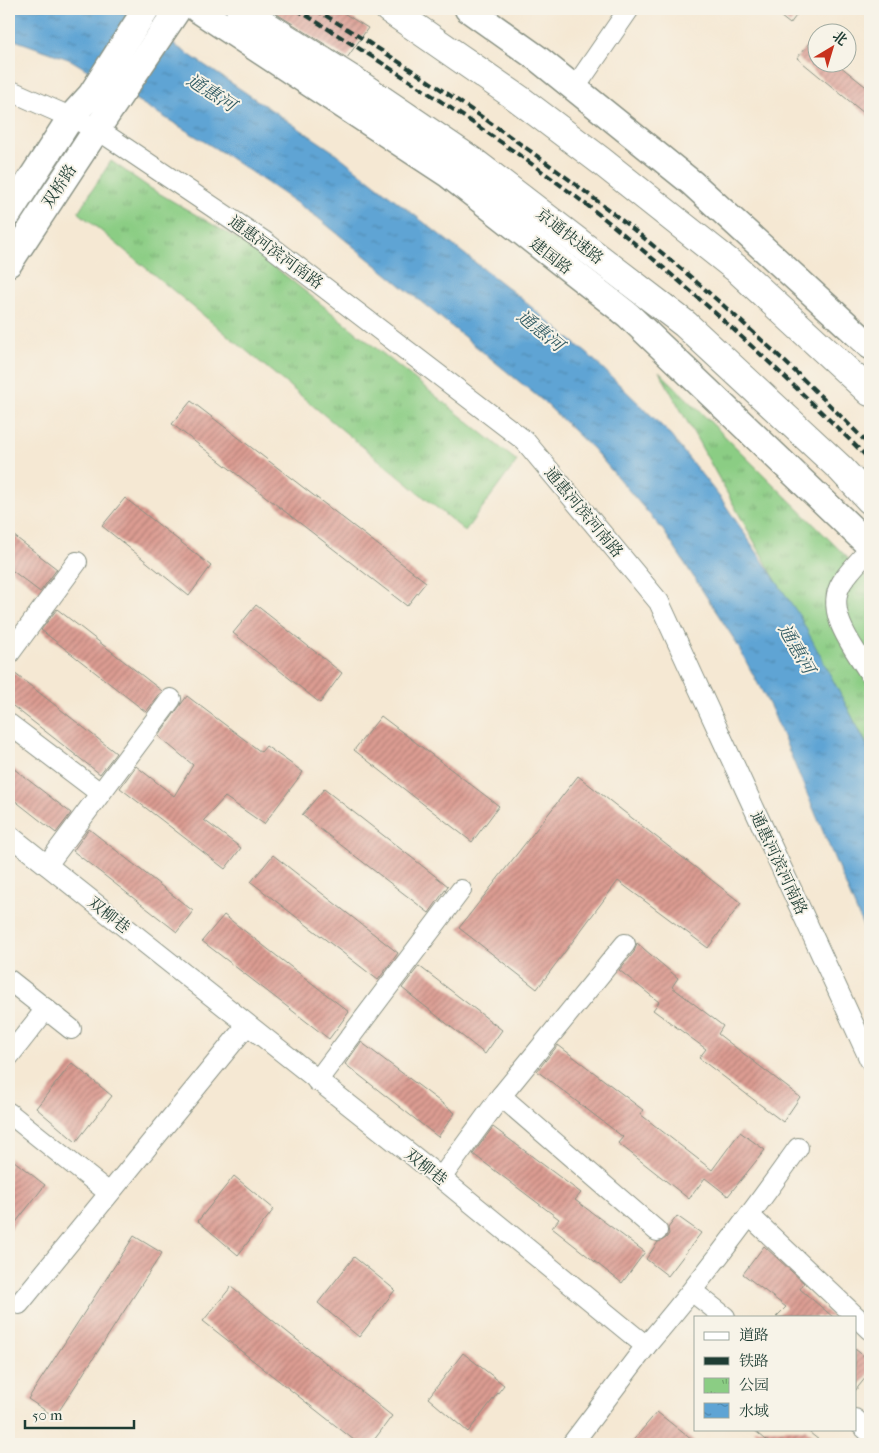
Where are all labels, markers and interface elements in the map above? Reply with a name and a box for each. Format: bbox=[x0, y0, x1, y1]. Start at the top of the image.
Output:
north arrow bbox=[806, 22, 856, 72]
text: 北 bbox=[829, 27, 850, 49]
water label: 通惠河 bbox=[183, 69, 242, 118]
street label: 双桥路 bbox=[38, 161, 80, 211]
street label: 京通快速路 bbox=[533, 204, 607, 268]
street label: 通惠河滨河南路 bbox=[225, 211, 327, 293]
street label: 建国路 bbox=[526, 234, 576, 278]
water label: 通惠河 bbox=[512, 306, 570, 358]
street label: 通惠河滨河南路 bbox=[541, 463, 627, 561]
water label: 通惠河 bbox=[773, 620, 820, 680]
street label: 通惠河滨河南路 bbox=[747, 808, 811, 918]
street label: 双柳巷 bbox=[84, 893, 134, 937]
street label: 双柳巷 bbox=[401, 1145, 451, 1189]
legend bbox=[694, 1316, 856, 1430]
text: 道路 bbox=[739, 1326, 769, 1344]
text: 铁路 bbox=[739, 1352, 769, 1370]
text: 公园 bbox=[739, 1376, 769, 1394]
scale bar bbox=[25, 1398, 134, 1430]
text: 水域 bbox=[739, 1402, 769, 1420]
text: 50 m bbox=[32, 1406, 63, 1424]

